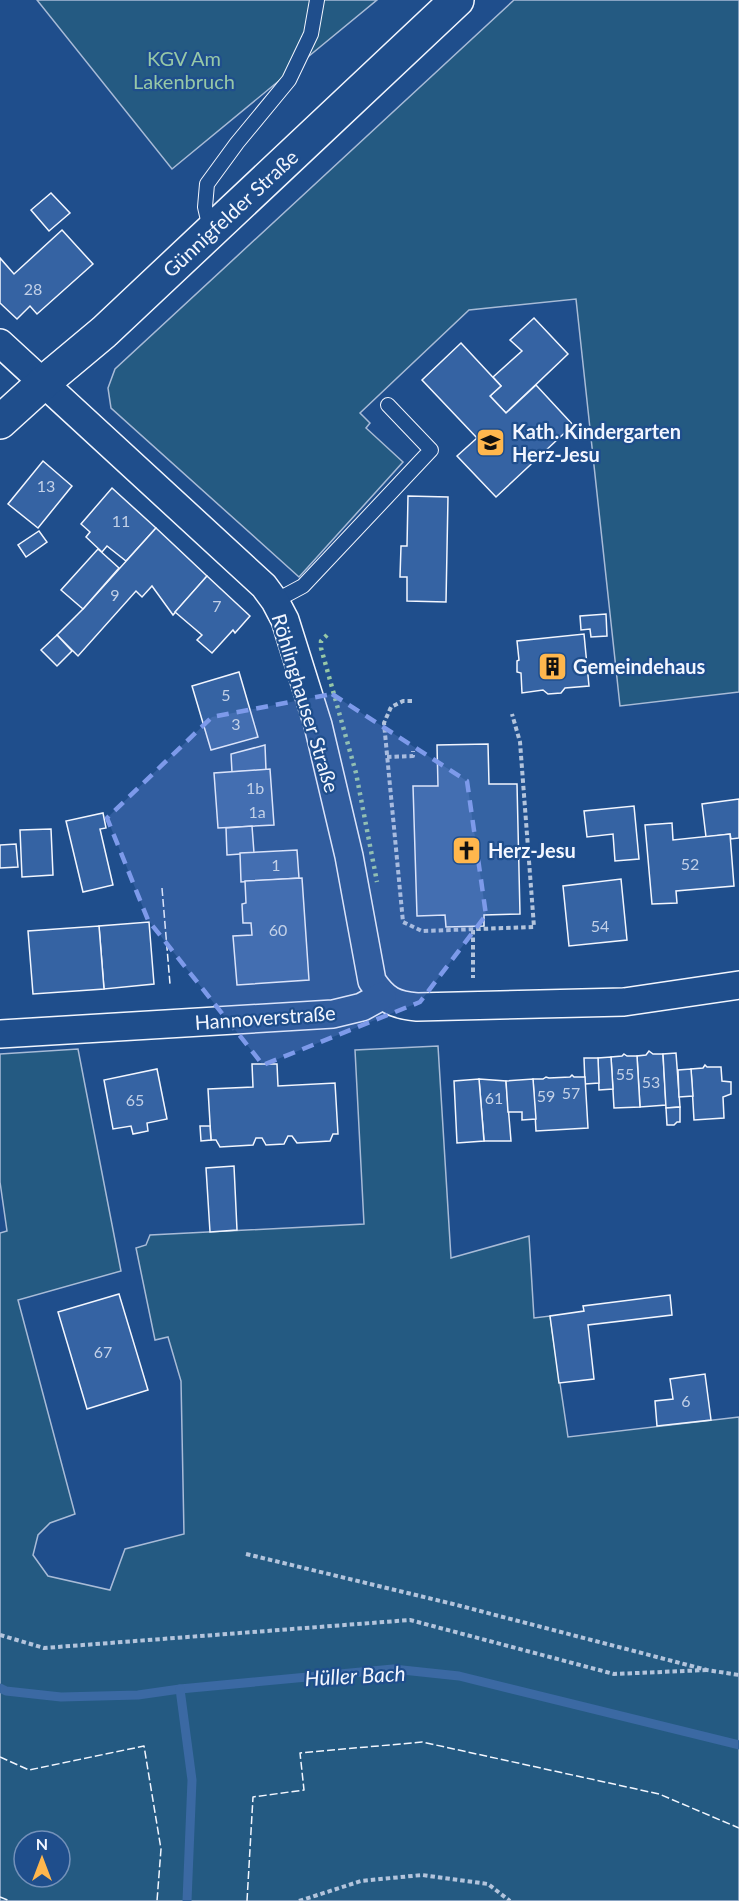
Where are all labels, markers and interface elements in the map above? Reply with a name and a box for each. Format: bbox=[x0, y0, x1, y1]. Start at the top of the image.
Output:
park label: KGV Am Lakenbruch bbox=[133, 46, 235, 93]
street label: Günnigfelder Straße bbox=[158, 144, 302, 282]
house number: 28 bbox=[24, 279, 42, 298]
place label: Kath. Kindergarten Herz-Jesu bbox=[512, 419, 681, 466]
school or university icon: Kath. Kindergarten Herz-Jesu bbox=[475, 427, 507, 459]
house number: 13 bbox=[37, 476, 55, 495]
house number: 11 bbox=[112, 511, 130, 530]
house number: 9 bbox=[110, 585, 120, 604]
house number: 7 bbox=[212, 596, 222, 615]
street label: Röhlinghauser Straße bbox=[267, 611, 345, 795]
building icon: Gemeindehaus bbox=[536, 650, 568, 682]
place label: Gemeindehaus bbox=[573, 654, 706, 678]
house number: 5 bbox=[221, 685, 231, 704]
house number: 3 bbox=[231, 714, 241, 733]
house number: 1b bbox=[246, 778, 264, 797]
house number: 1a bbox=[248, 802, 266, 821]
church icon: Herz-Jesu bbox=[451, 834, 483, 866]
place label: Herz-Jesu bbox=[488, 838, 576, 862]
house number: 52 bbox=[681, 854, 699, 873]
house number: 1 bbox=[271, 855, 281, 874]
house number: 54 bbox=[591, 916, 609, 935]
house number: 60 bbox=[269, 920, 287, 939]
street label: Hannoverstraße bbox=[194, 1000, 336, 1034]
house number: 55 bbox=[616, 1064, 634, 1083]
house number: 53 bbox=[642, 1072, 660, 1091]
house number: 57 bbox=[562, 1083, 580, 1102]
house number: 59 bbox=[537, 1086, 555, 1105]
house number: 61 bbox=[485, 1088, 503, 1107]
house number: 65 bbox=[126, 1090, 144, 1109]
house number: 67 bbox=[94, 1342, 112, 1361]
house number: 6 bbox=[681, 1391, 691, 1410]
water label: Hüller Bach bbox=[304, 1660, 406, 1690]
north arrow bbox=[12, 1829, 72, 1889]
text: N bbox=[36, 1834, 48, 1853]

